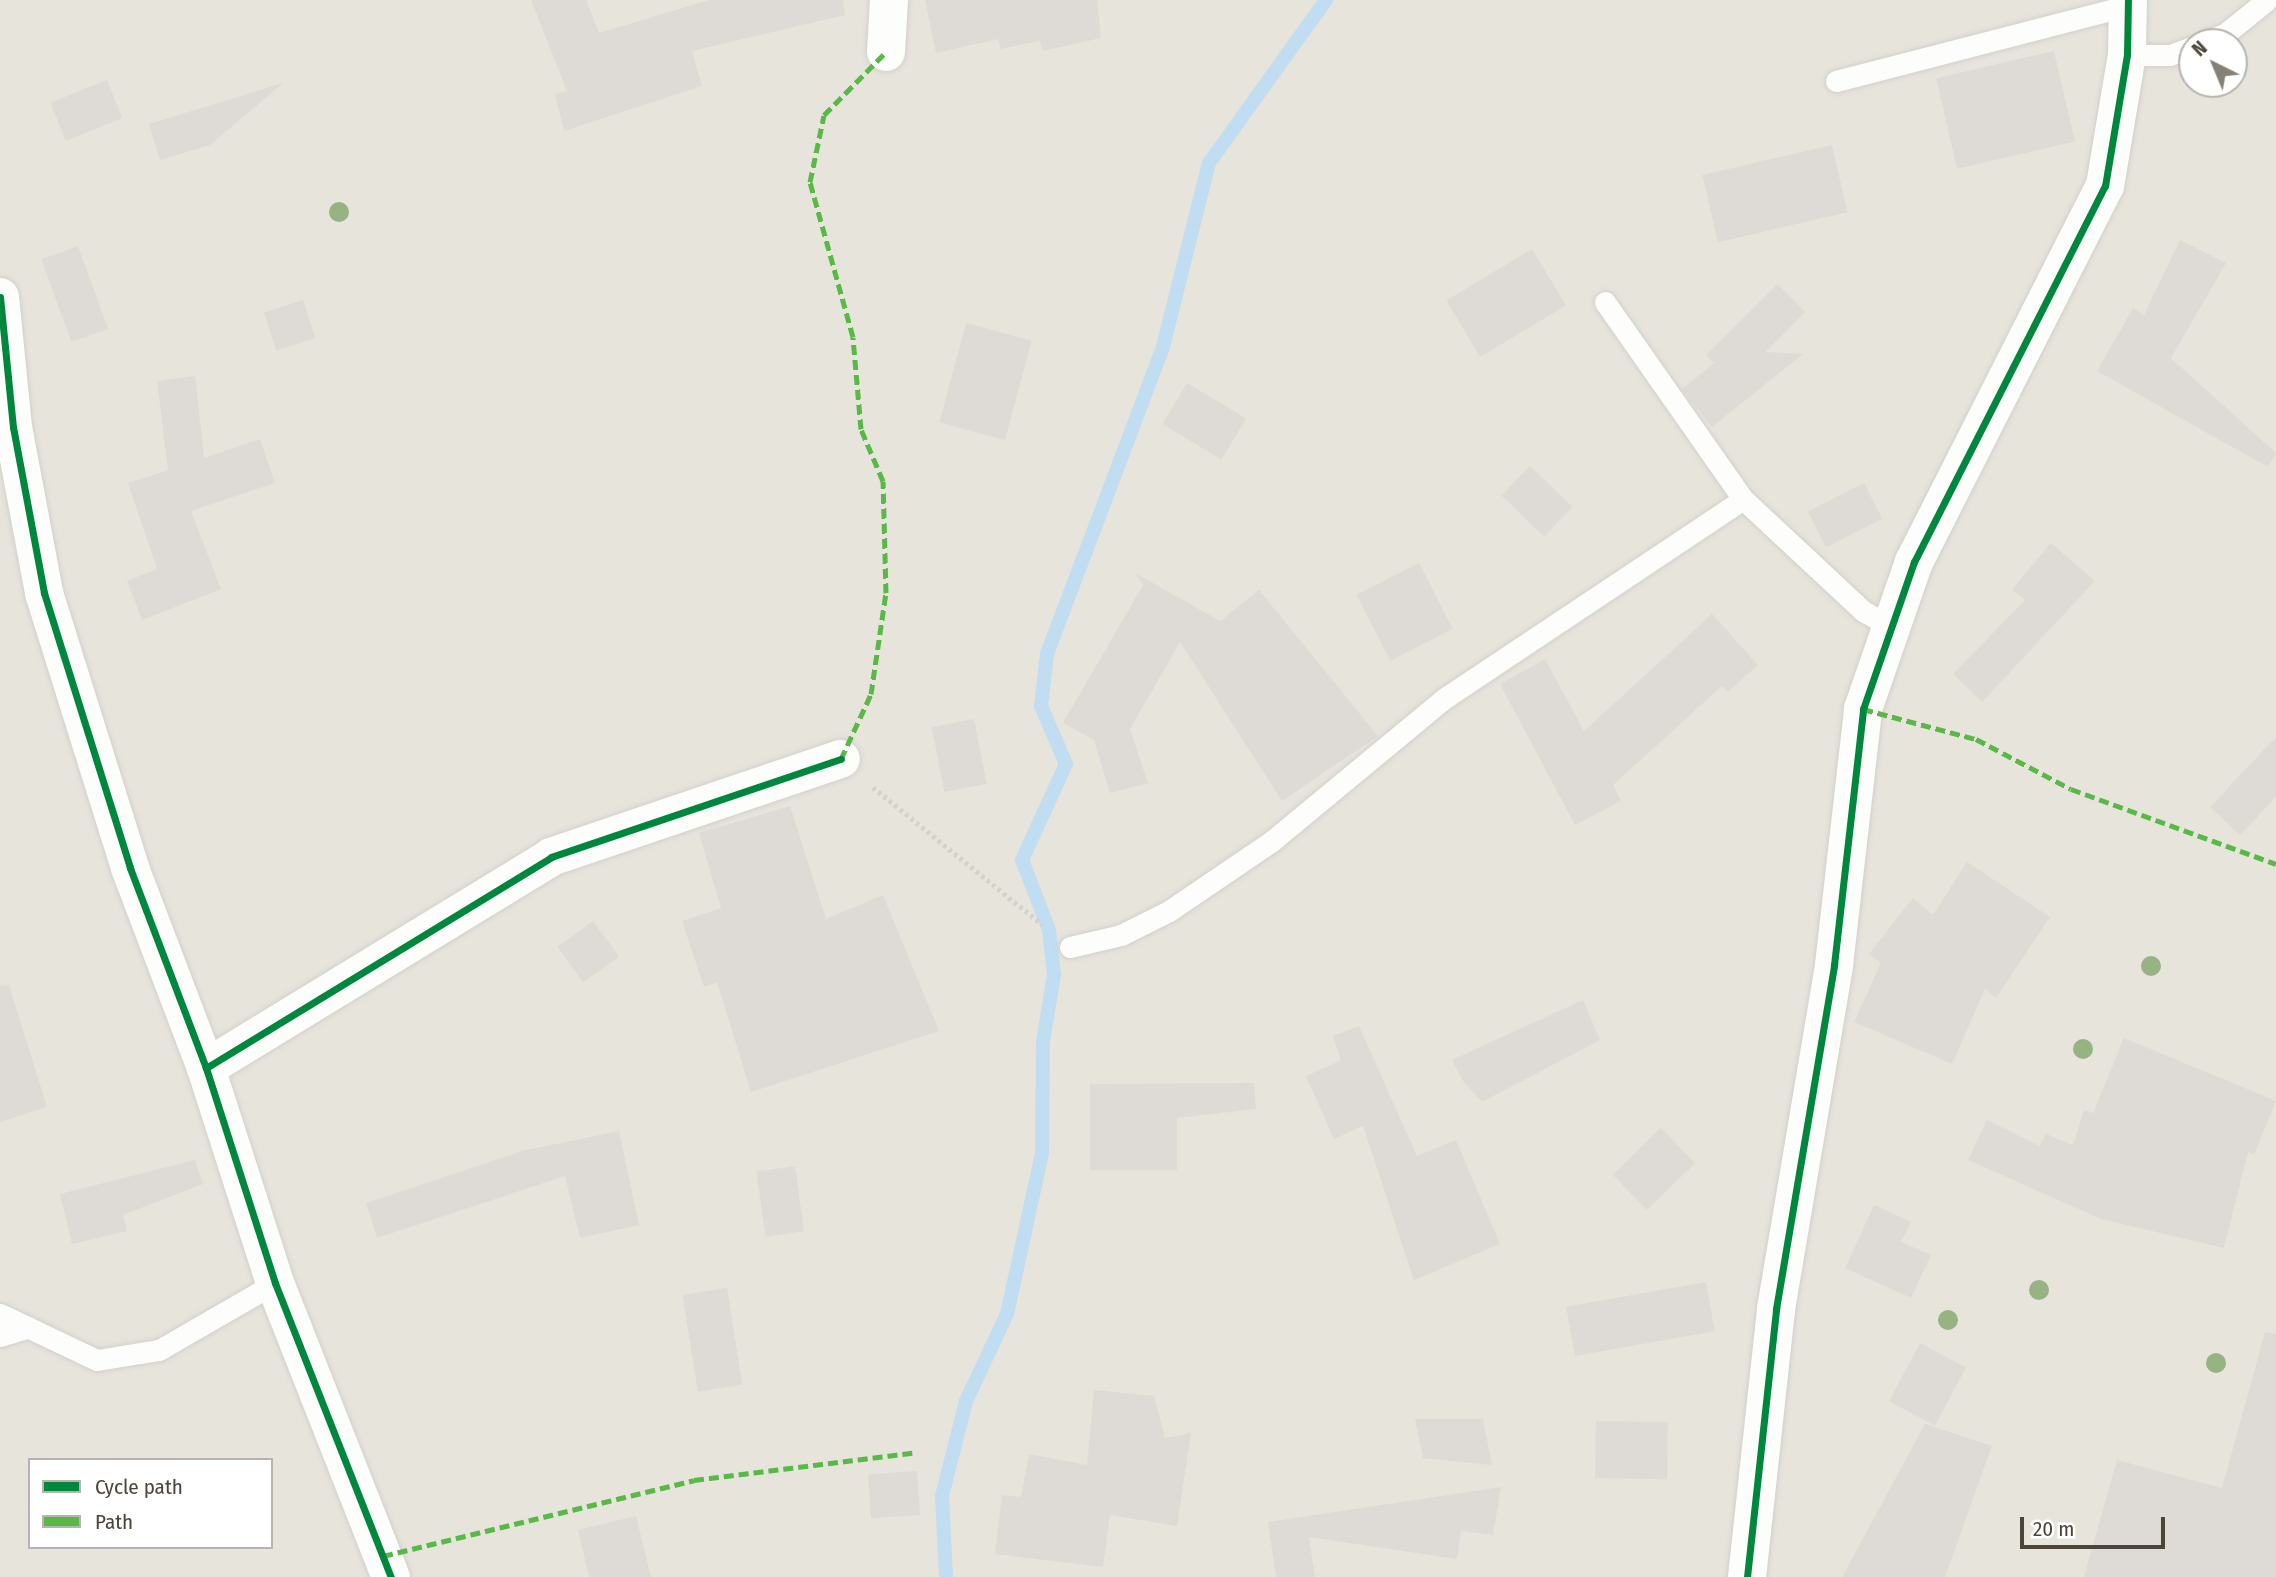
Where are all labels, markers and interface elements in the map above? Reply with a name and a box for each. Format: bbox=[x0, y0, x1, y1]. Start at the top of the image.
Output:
north arrow bbox=[2178, 28, 2248, 98]
text: N bbox=[2188, 36, 2212, 61]
legend bbox=[28, 1458, 273, 1549]
text: Cycle path bbox=[95, 1474, 183, 1500]
scale bar bbox=[2024, 1504, 2169, 1548]
text: Path bbox=[95, 1509, 133, 1535]
text: 20 m bbox=[2033, 1516, 2074, 1542]

